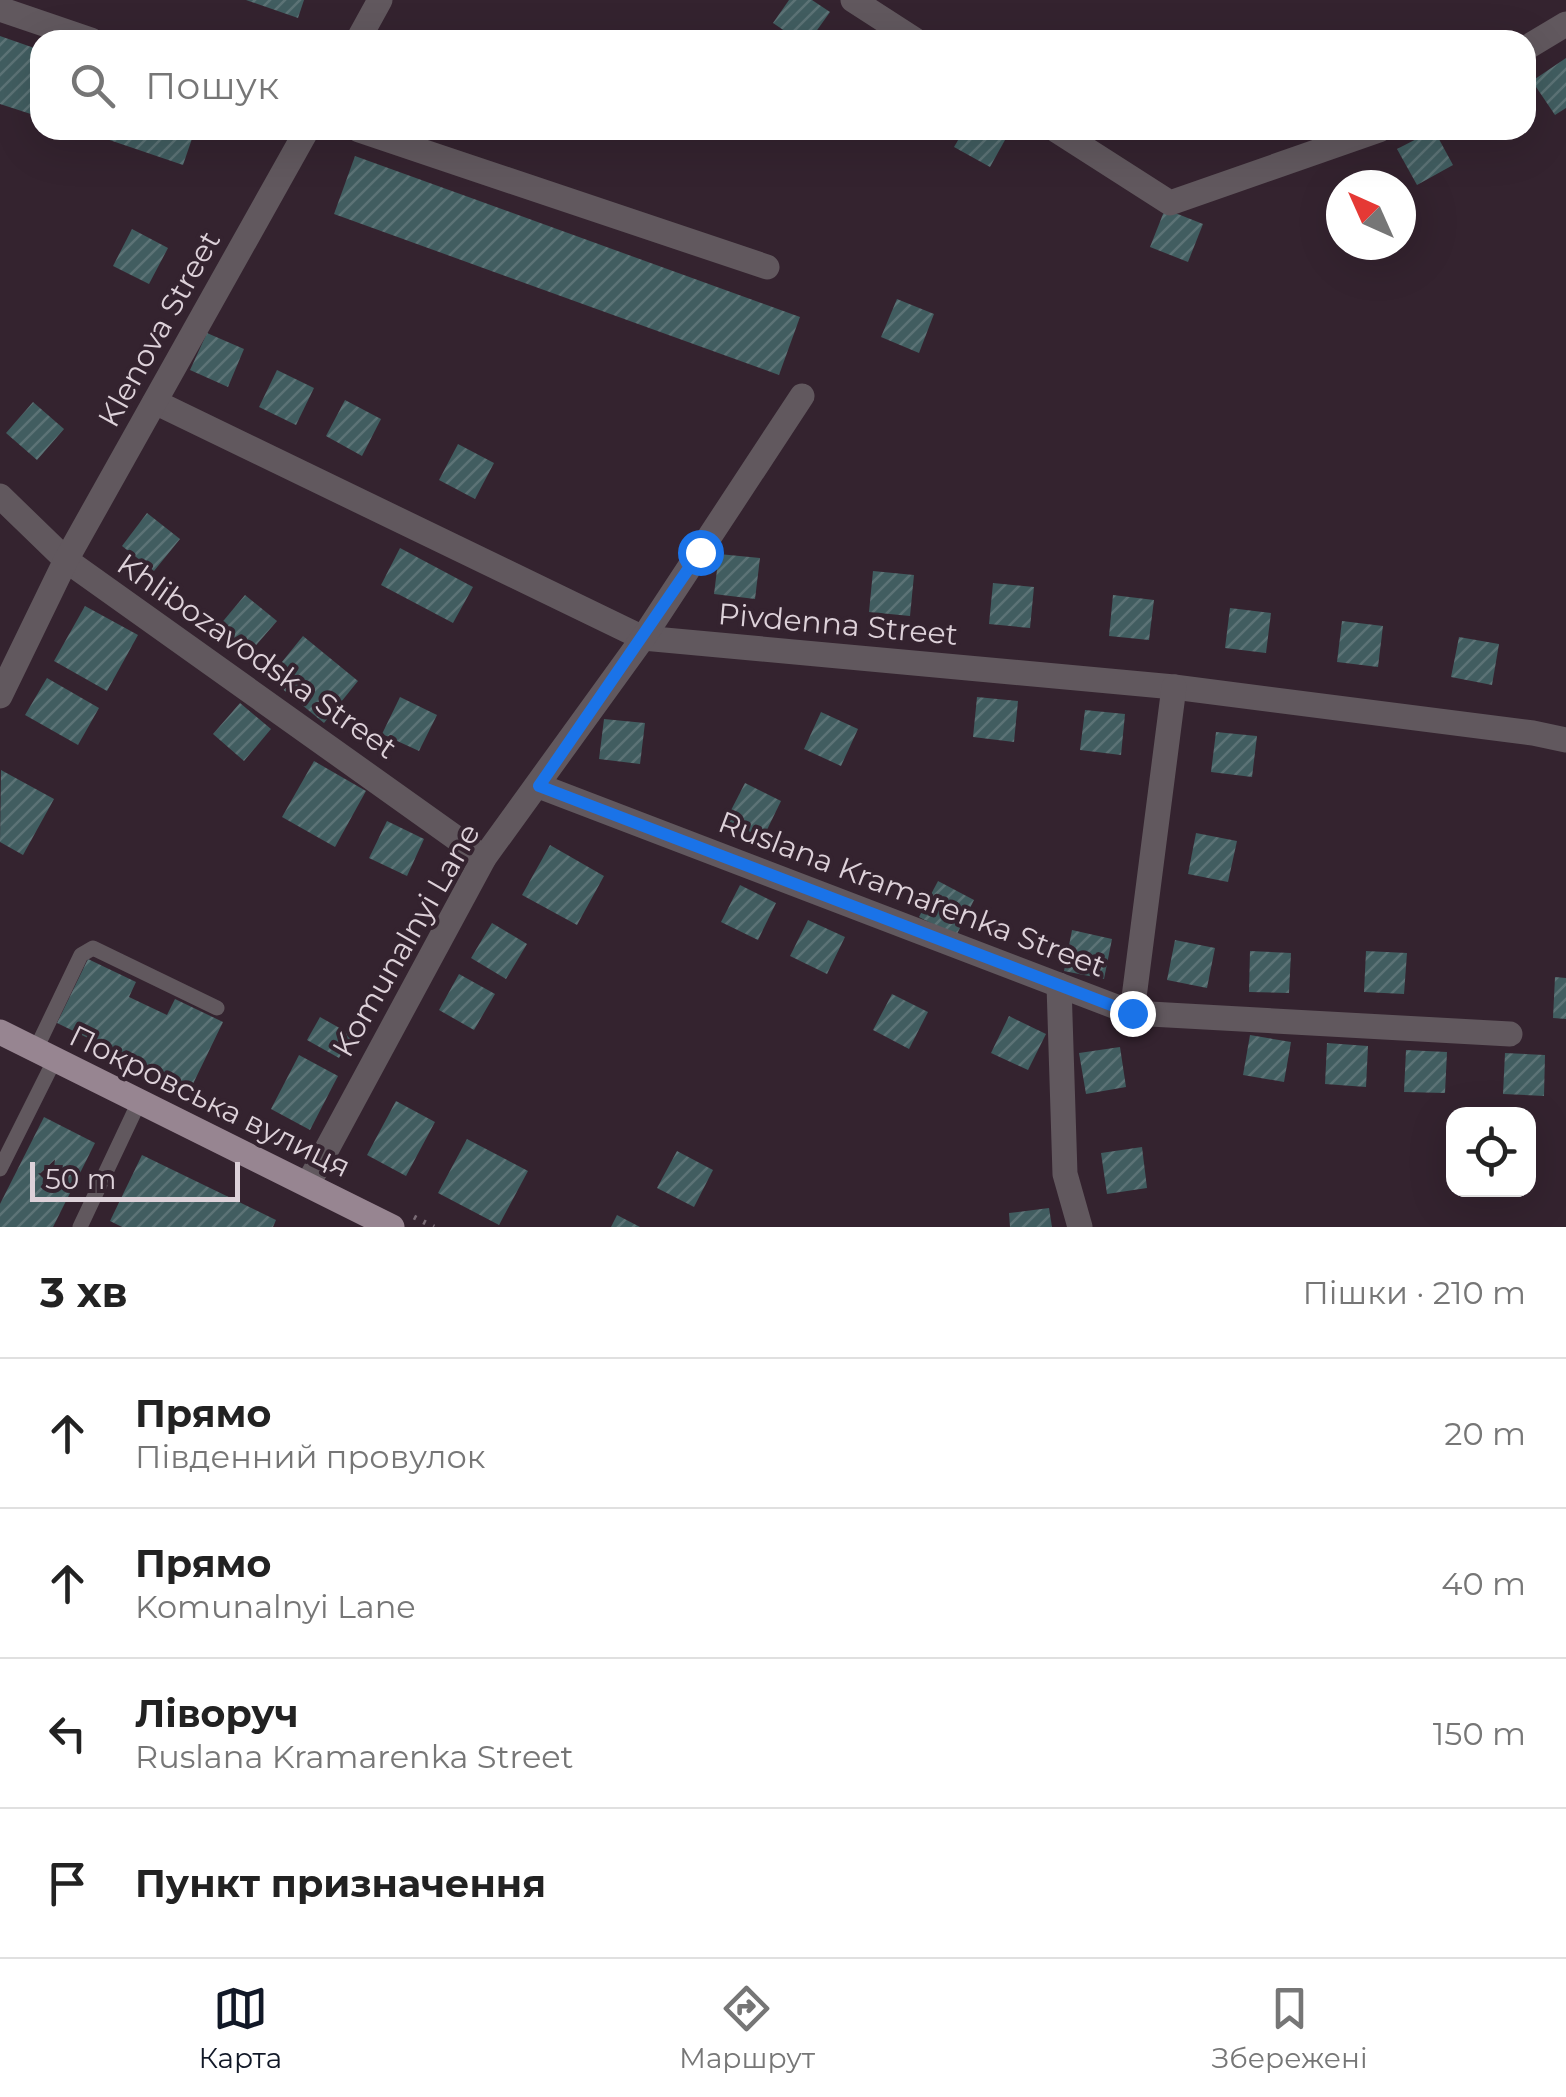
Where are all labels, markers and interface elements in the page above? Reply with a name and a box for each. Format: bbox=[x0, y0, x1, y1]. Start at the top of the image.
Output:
search box bbox=[30, 30, 1536, 140]
icon: search bbox=[65, 58, 120, 113]
text: Пошук bbox=[145, 62, 279, 109]
north arrow bbox=[1326, 170, 1416, 260]
street label: Klenova Street bbox=[90, 225, 228, 433]
route start bbox=[678, 530, 724, 576]
street label: Khlibozavodska Street bbox=[110, 545, 404, 767]
street label: Pivdenna Street bbox=[716, 595, 960, 653]
street label: Ruslana Kramarenka Street bbox=[713, 803, 1111, 985]
street label: Komunalnyi Lane bbox=[324, 817, 488, 1063]
route end bbox=[1110, 991, 1156, 1037]
street label: Покровська вулиця bbox=[63, 1017, 357, 1185]
map controls bbox=[1446, 1107, 1536, 1197]
button: locate bbox=[1446, 1107, 1536, 1197]
scale bar bbox=[30, 1157, 240, 1202]
text: 50 m bbox=[45, 1162, 116, 1196]
text: 3 хв bbox=[40, 1266, 128, 1318]
text: Пішки · 210 m bbox=[1302, 1273, 1526, 1312]
text: Прямо bbox=[135, 1390, 271, 1437]
icon: ahead bbox=[40, 1406, 95, 1461]
text: 20 m bbox=[1444, 1414, 1526, 1453]
text: Південний провулок bbox=[135, 1437, 485, 1476]
text: Прямо bbox=[135, 1540, 271, 1587]
icon: ahead bbox=[40, 1556, 95, 1611]
text: 40 m bbox=[1441, 1564, 1526, 1603]
text: Komunalnyi Lane bbox=[135, 1587, 416, 1626]
text: Ліворуч bbox=[135, 1690, 299, 1737]
icon: left bbox=[40, 1706, 95, 1761]
text: 150 m bbox=[1433, 1714, 1526, 1753]
text: Ruslana Kramarenka Street bbox=[135, 1737, 574, 1776]
icon: arrive bbox=[40, 1856, 95, 1911]
text: Пункт призначення bbox=[135, 1860, 546, 1907]
tab: Карта bbox=[198, 1981, 282, 2075]
tab: Маршрут bbox=[679, 1981, 815, 2075]
tab: Збережені bbox=[1212, 1981, 1368, 2075]

